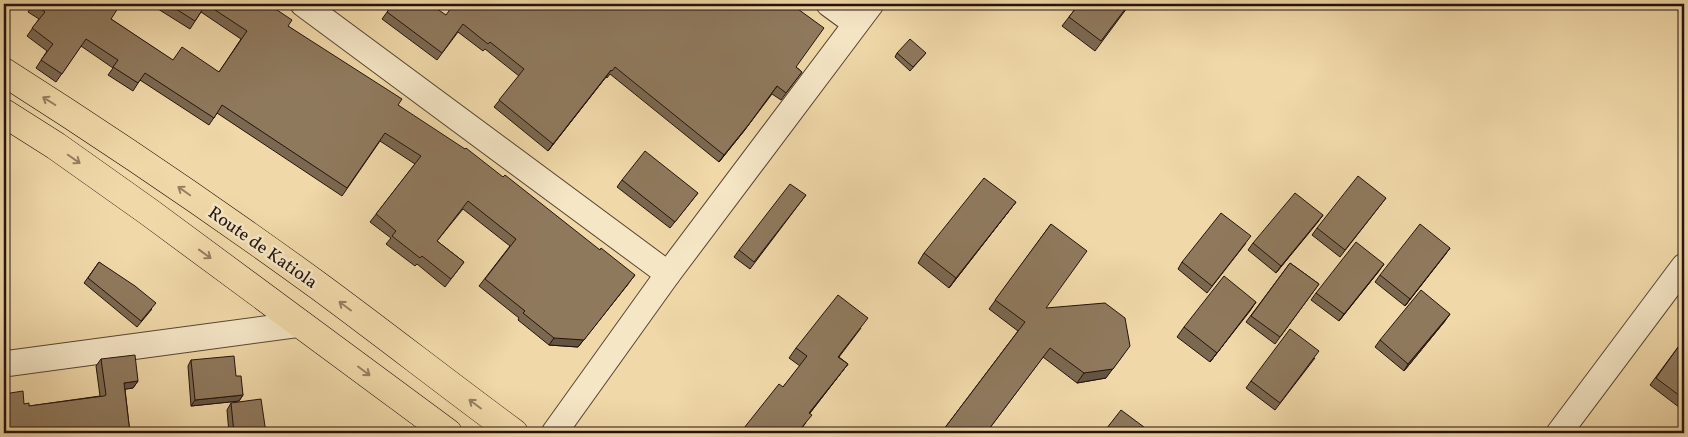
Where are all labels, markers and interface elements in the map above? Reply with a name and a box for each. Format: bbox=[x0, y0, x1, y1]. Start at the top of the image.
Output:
one-way arrow bbox=[43, 95, 57, 105]
one-way arrow bbox=[67, 154, 81, 164]
one-way arrow bbox=[177, 186, 191, 196]
street label: Route de Katiola bbox=[202, 201, 322, 295]
one-way arrow bbox=[198, 249, 212, 259]
one-way arrow bbox=[338, 301, 352, 311]
one-way arrow bbox=[357, 366, 370, 377]
one-way arrow bbox=[468, 399, 482, 409]

